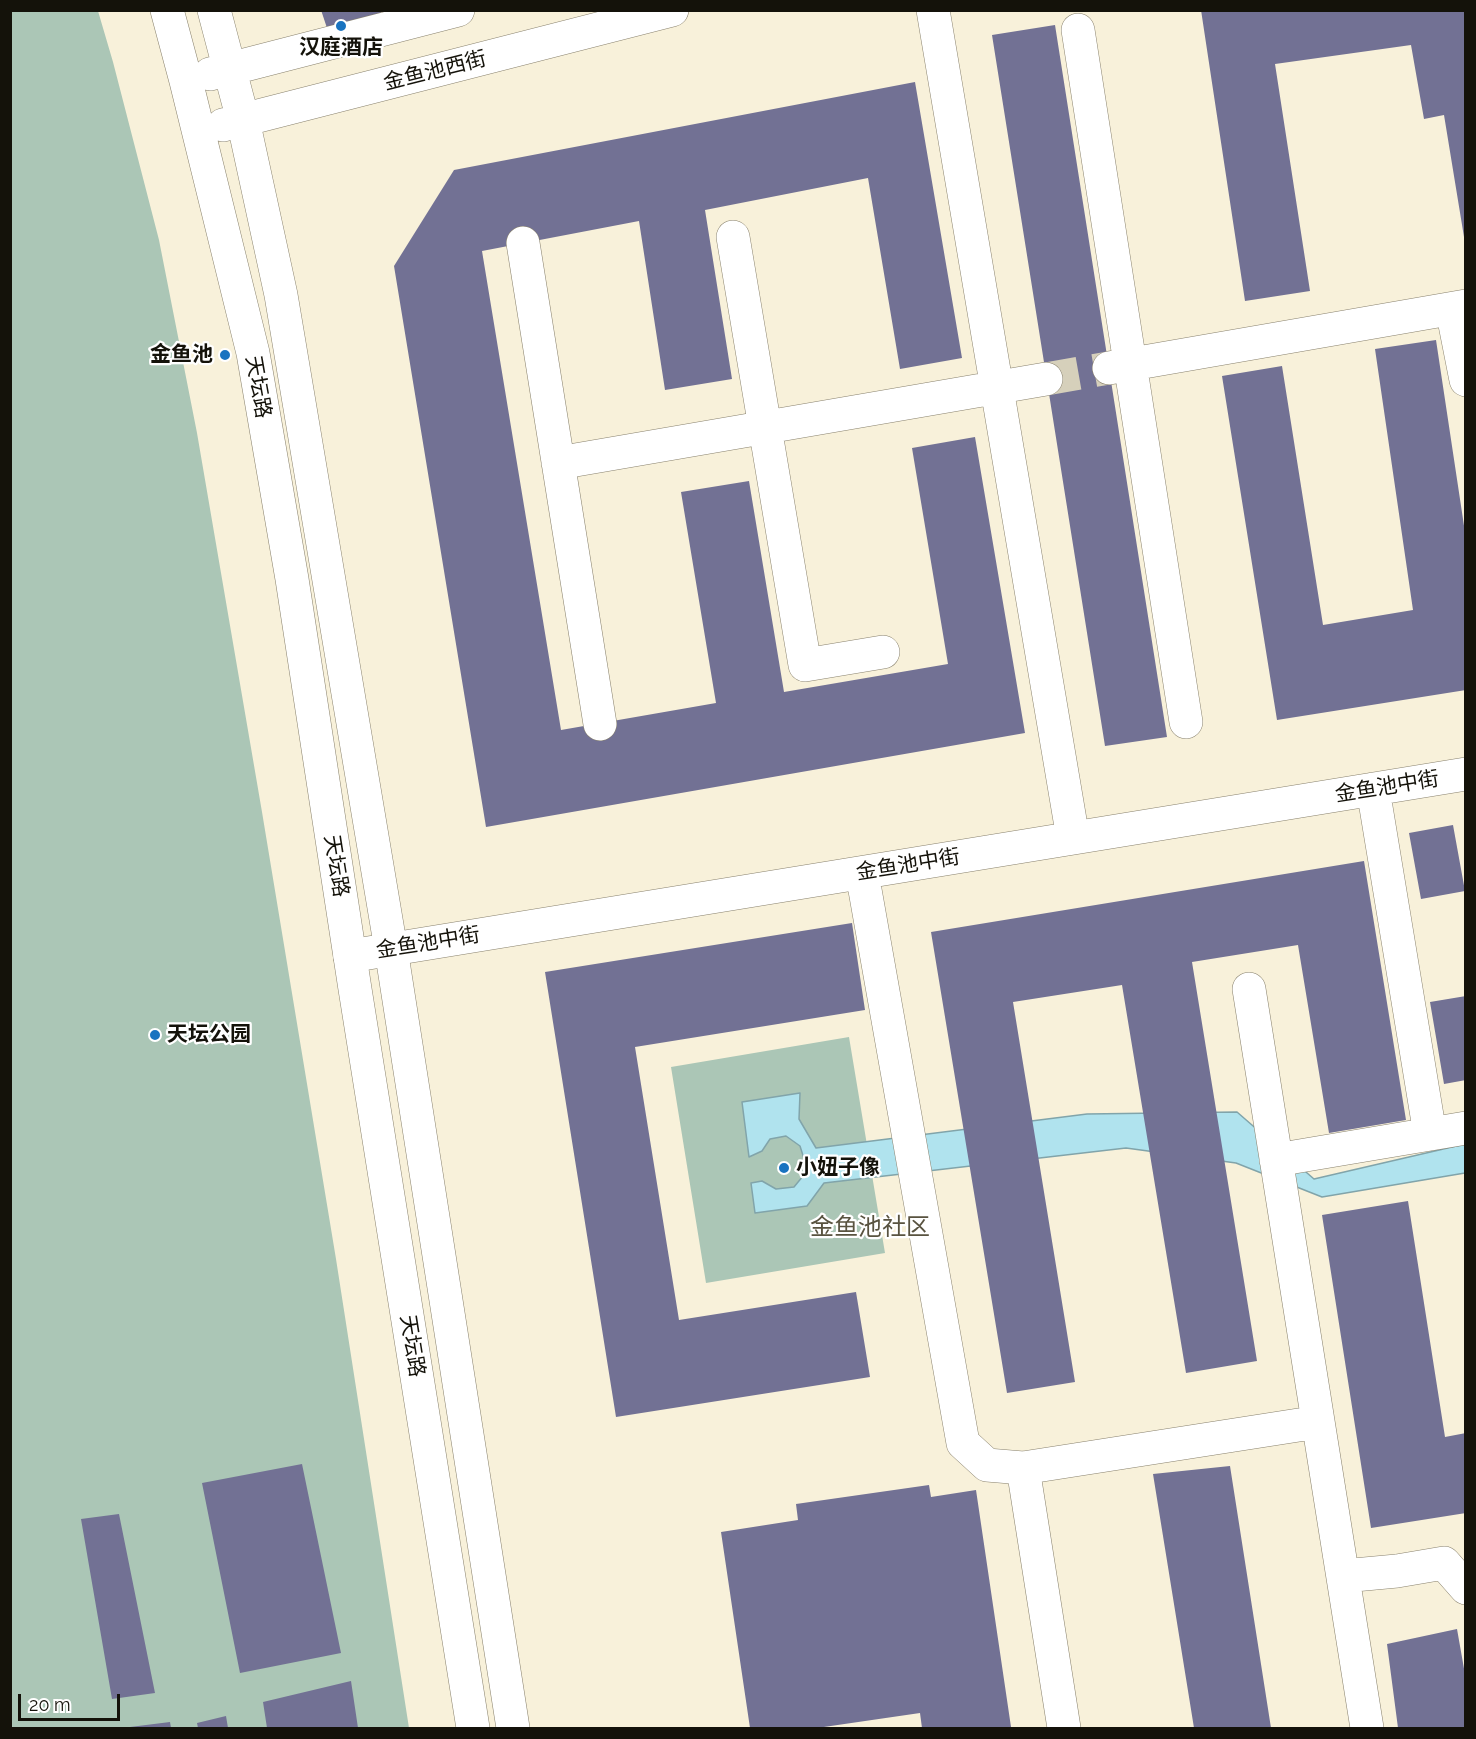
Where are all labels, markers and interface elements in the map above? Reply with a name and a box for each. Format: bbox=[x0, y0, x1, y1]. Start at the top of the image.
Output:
marker: 汉庭酒店 bbox=[334, 19, 348, 33]
place label: 汉庭酒店 bbox=[299, 35, 383, 61]
street label: 金鱼池西街 bbox=[381, 46, 489, 96]
place label: 金鱼池 bbox=[150, 342, 213, 368]
marker: 金鱼池 bbox=[218, 348, 232, 362]
street label: 天坛路 bbox=[240, 354, 276, 420]
street label: 金鱼池中街 bbox=[1333, 766, 1441, 808]
street label: 天坛路 bbox=[319, 833, 353, 899]
street label: 金鱼池中街 bbox=[854, 844, 962, 886]
street label: 金鱼池中街 bbox=[374, 922, 482, 964]
place label: 天坛公园 bbox=[167, 1022, 251, 1048]
marker: 天坛公园 bbox=[148, 1028, 162, 1042]
place label: 小妞子像 bbox=[796, 1155, 880, 1181]
marker: 小妞子像 bbox=[777, 1161, 791, 1175]
district label: 金鱼池社区 bbox=[810, 1214, 930, 1242]
street label: 天坛路 bbox=[395, 1313, 429, 1379]
scale bar bbox=[21, 1682, 123, 1720]
text: 20 m bbox=[29, 1694, 71, 1715]

